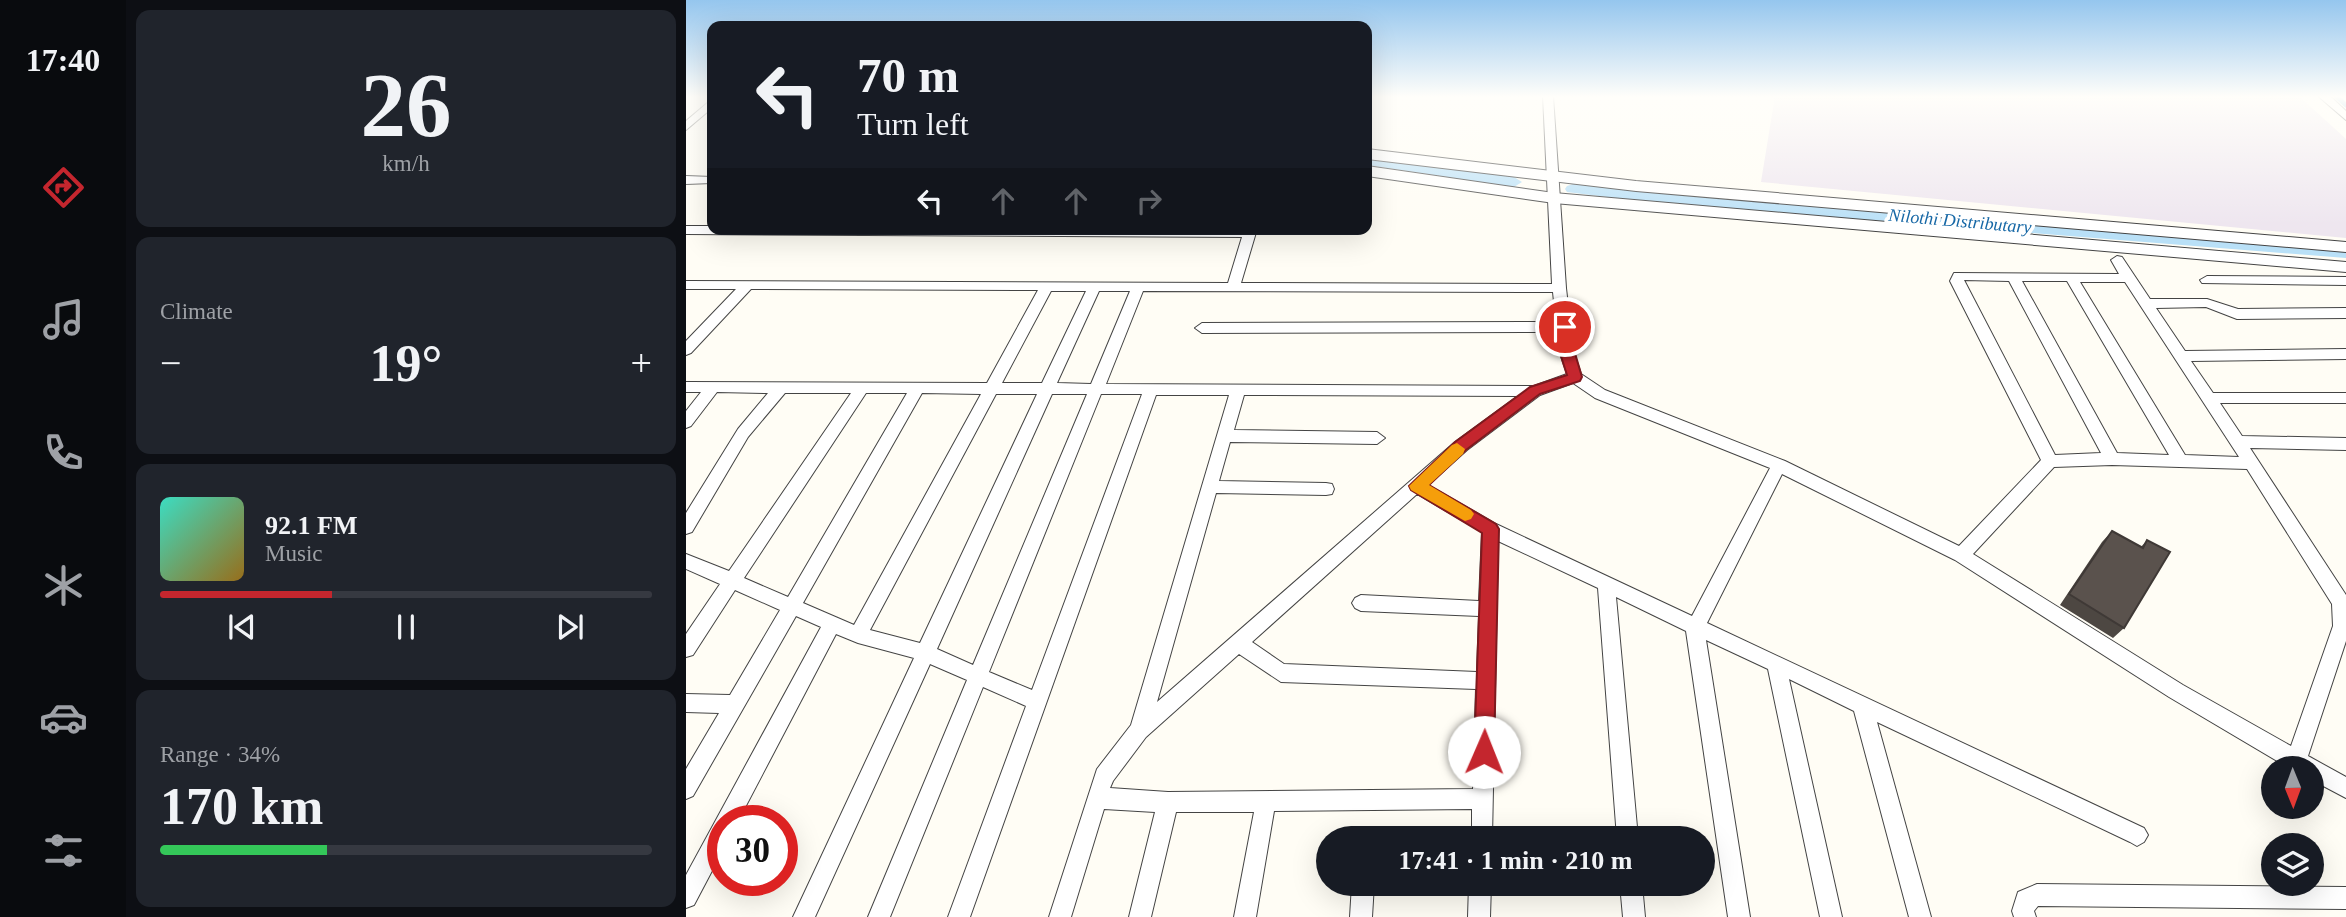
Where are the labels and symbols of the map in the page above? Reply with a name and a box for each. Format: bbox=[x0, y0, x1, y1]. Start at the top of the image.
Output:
water label: Nilothi Distributary bbox=[1887, 205, 2032, 237]
pin bbox=[1535, 297, 1595, 357]
position arrow bbox=[1447, 715, 1521, 789]
north arrow bbox=[2261, 756, 2324, 819]
speed limit sign: 30 bbox=[707, 805, 798, 896]

